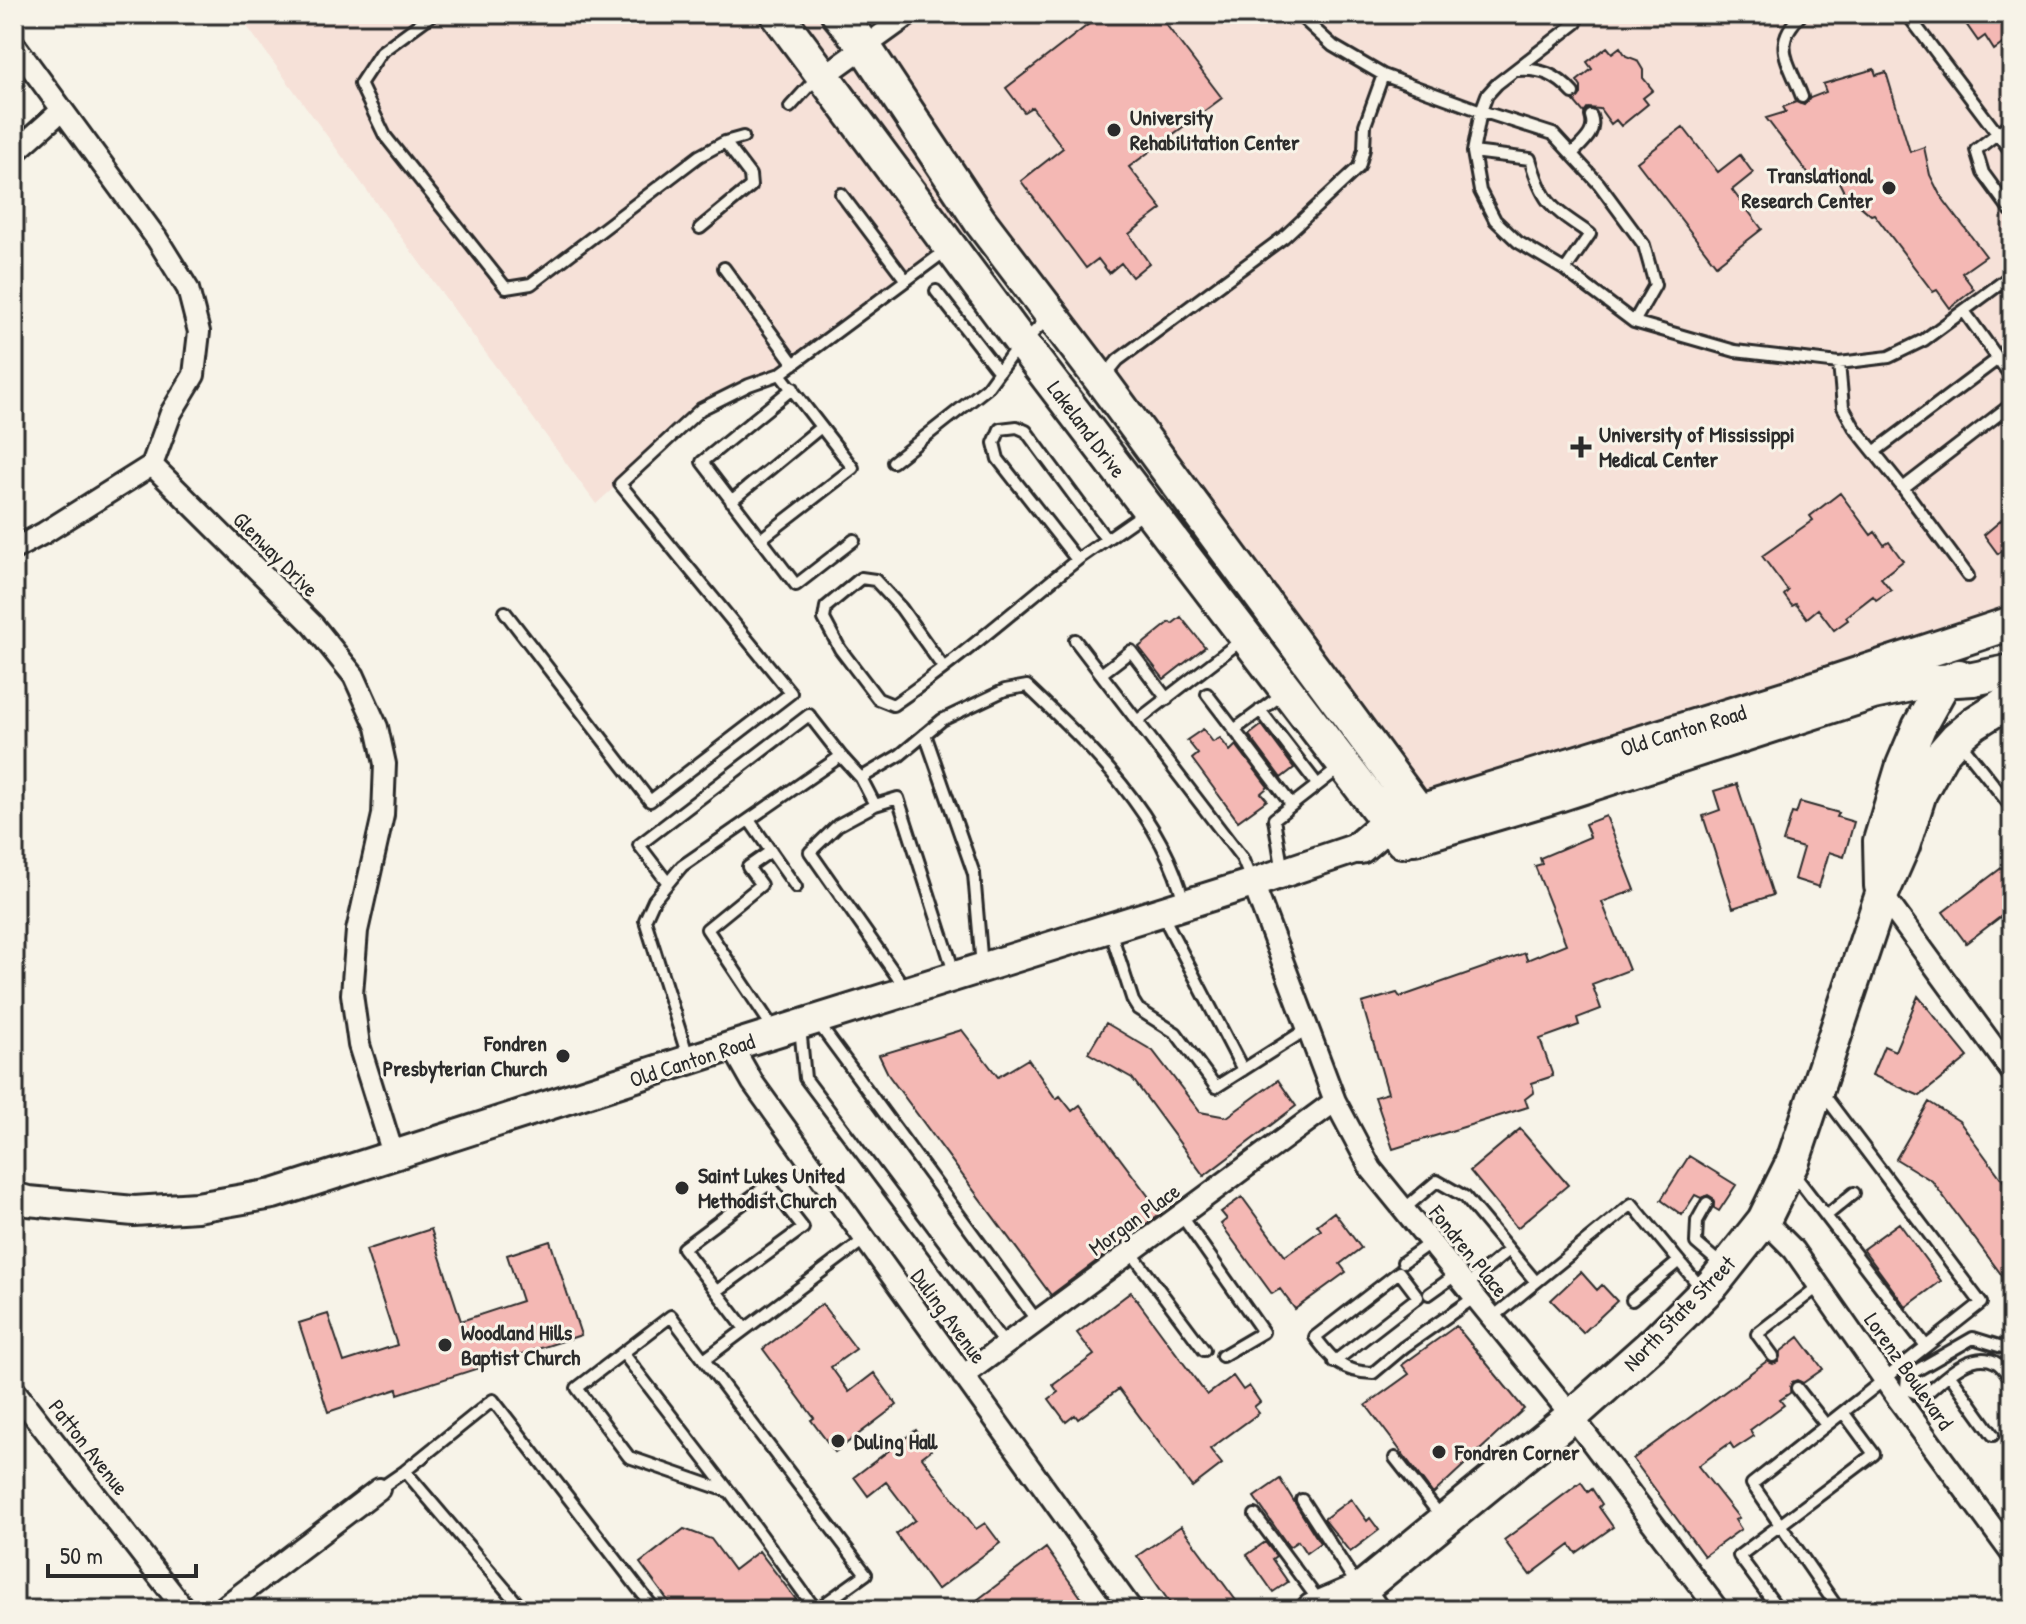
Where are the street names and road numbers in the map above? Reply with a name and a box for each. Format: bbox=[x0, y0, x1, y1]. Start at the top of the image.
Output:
street label: Lakeland Drive bbox=[1041, 374, 1133, 484]
street label: Glenway Drive bbox=[227, 505, 326, 604]
street label: Old Canton Road bbox=[1617, 697, 1750, 763]
street label: Old Canton Road bbox=[626, 1026, 759, 1094]
street label: Morgan Place bbox=[1082, 1176, 1186, 1262]
street label: Fondren Place bbox=[1422, 1198, 1515, 1303]
street label: North State Street bbox=[1616, 1248, 1742, 1377]
street label: Duling Avenue bbox=[904, 1262, 994, 1370]
street label: Lorenz Boulevard bbox=[1858, 1306, 1961, 1436]
street label: Patton Avenue bbox=[42, 1393, 136, 1501]

